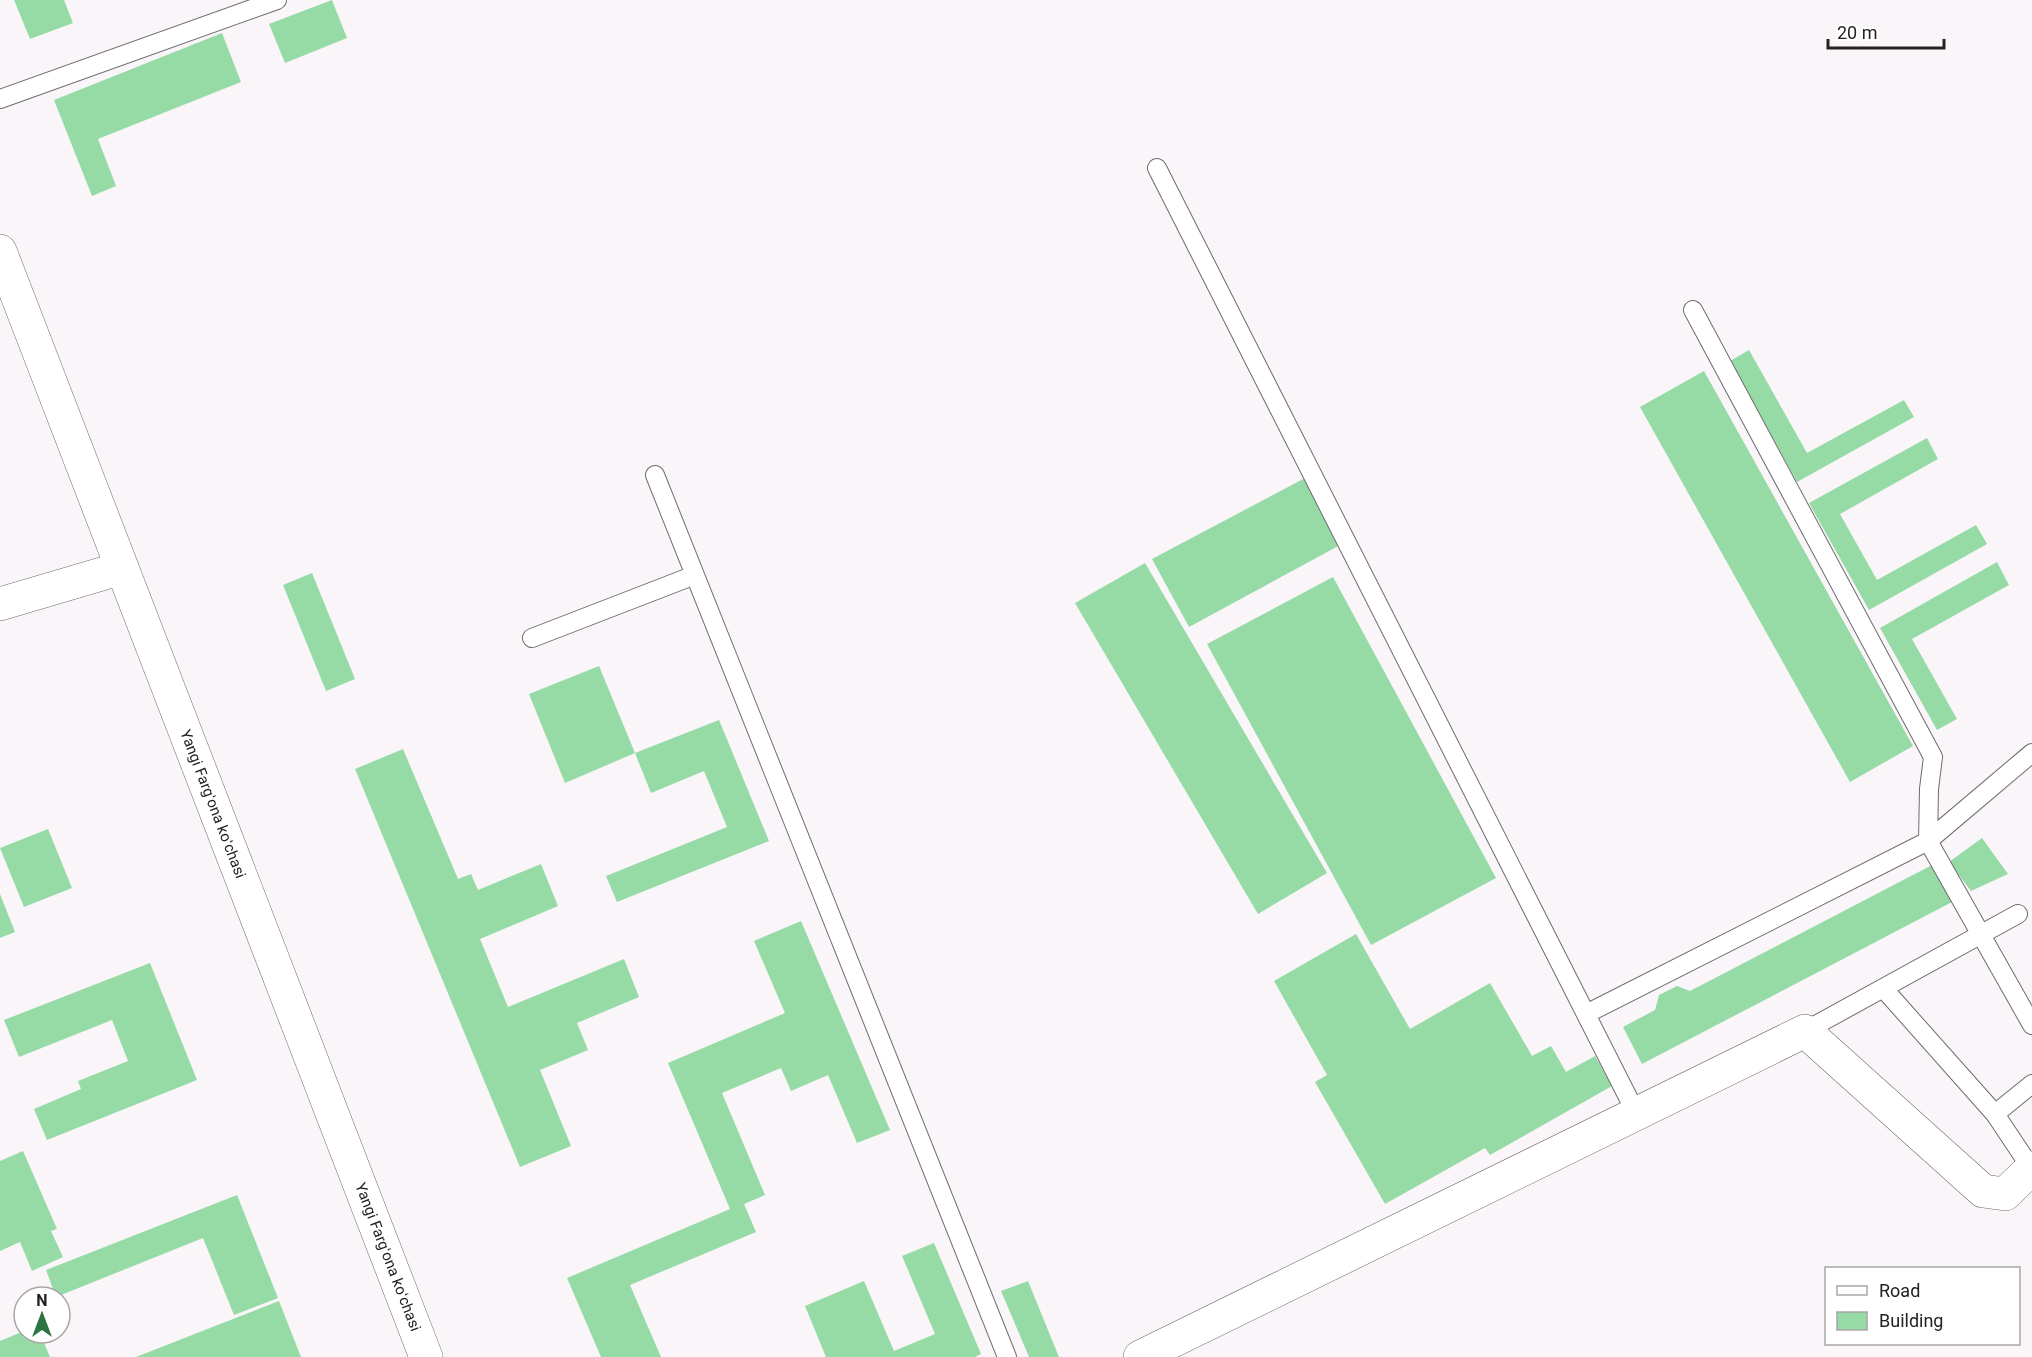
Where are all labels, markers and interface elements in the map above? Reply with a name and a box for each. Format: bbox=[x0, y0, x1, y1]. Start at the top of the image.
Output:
scale bar bbox=[1828, 12, 1944, 50]
text: 20 m bbox=[1837, 22, 1877, 43]
street label: Yangi Fargʻona koʻchasi bbox=[176, 727, 250, 881]
street label: Yangi Fargʻona koʻchasi bbox=[351, 1180, 425, 1334]
legend bbox=[1825, 1267, 2020, 1345]
text: Road bbox=[1879, 1280, 1920, 1301]
north arrow bbox=[12, 1285, 72, 1345]
text: N bbox=[36, 1291, 48, 1310]
text: Building bbox=[1879, 1310, 1943, 1331]

